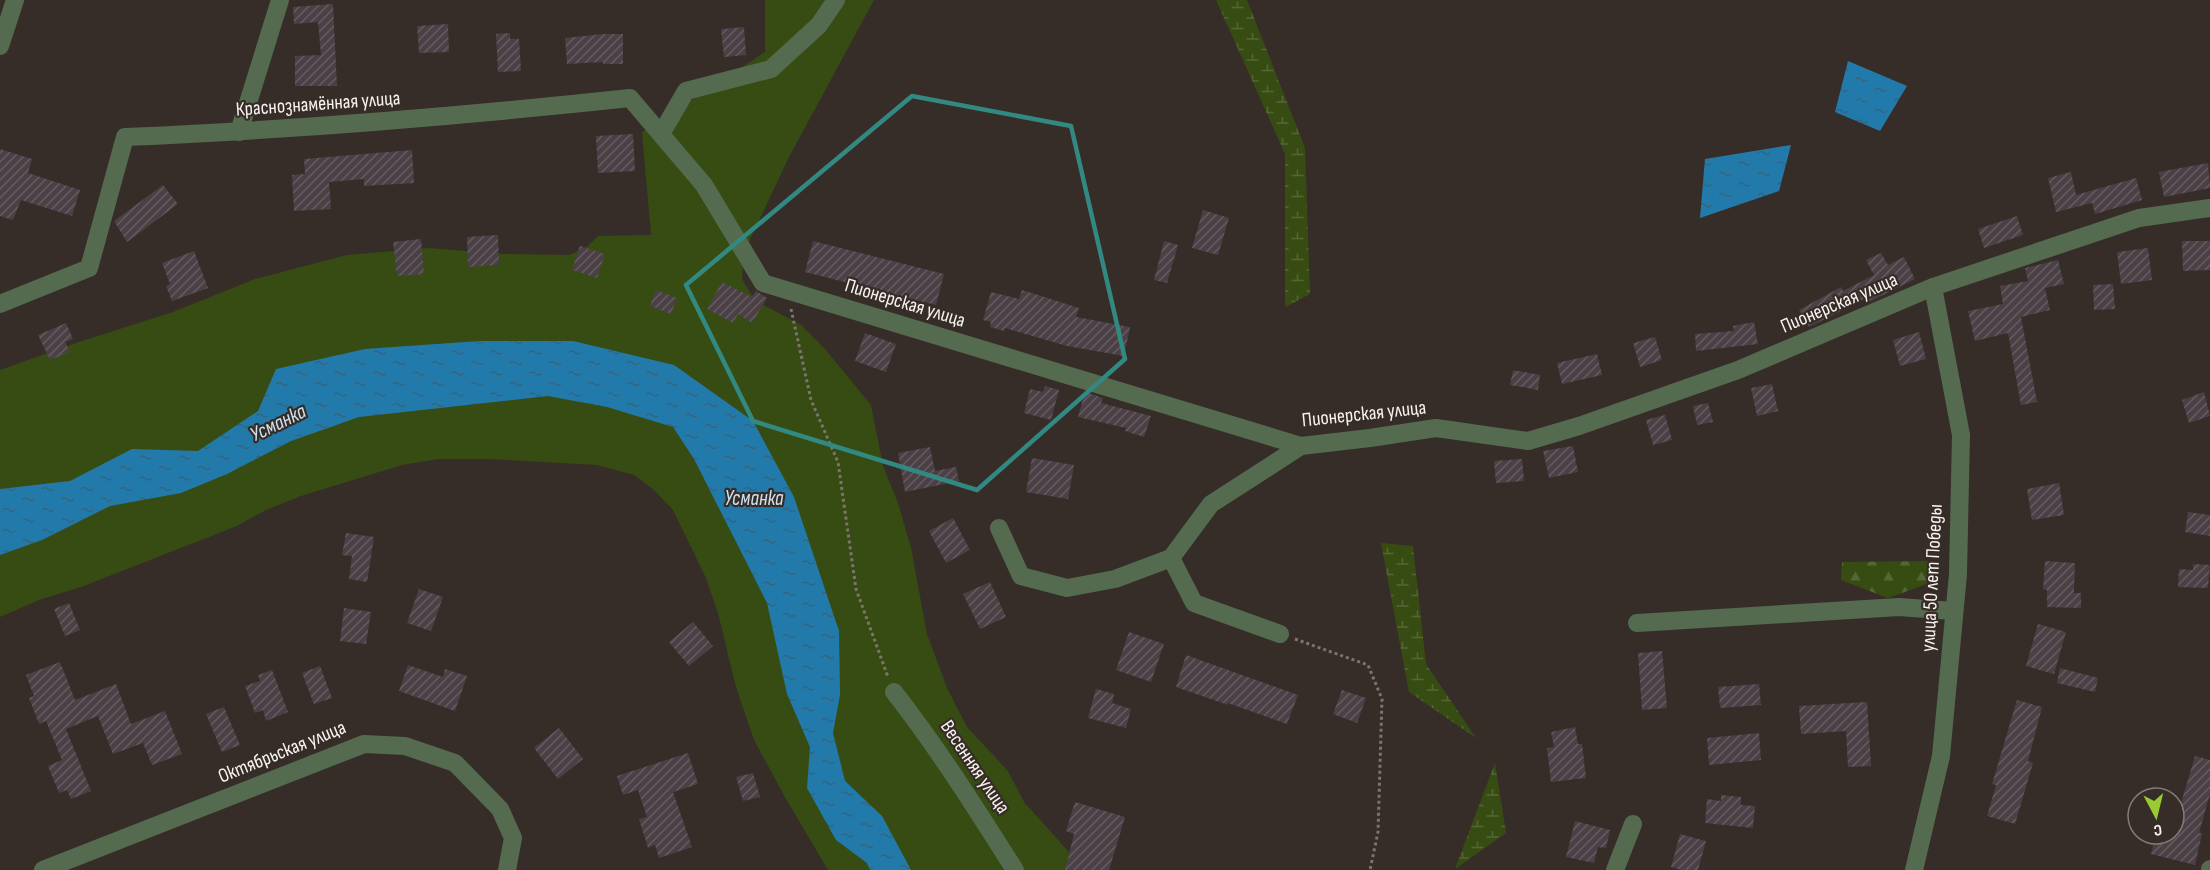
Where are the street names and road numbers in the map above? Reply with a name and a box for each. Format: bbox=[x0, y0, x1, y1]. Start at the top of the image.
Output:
street label: Краснознамённая улица bbox=[235, 86, 401, 122]
street label: Пионерская улица bbox=[1777, 268, 1901, 338]
street label: Пионерская улица bbox=[842, 273, 968, 333]
street label: Пионерская улица bbox=[1301, 396, 1427, 432]
street label: улица 50 лет Победы bbox=[1916, 504, 1948, 652]
street label: Октябрьская улица bbox=[215, 715, 349, 789]
street label: Весенняя улица bbox=[935, 716, 1015, 818]

